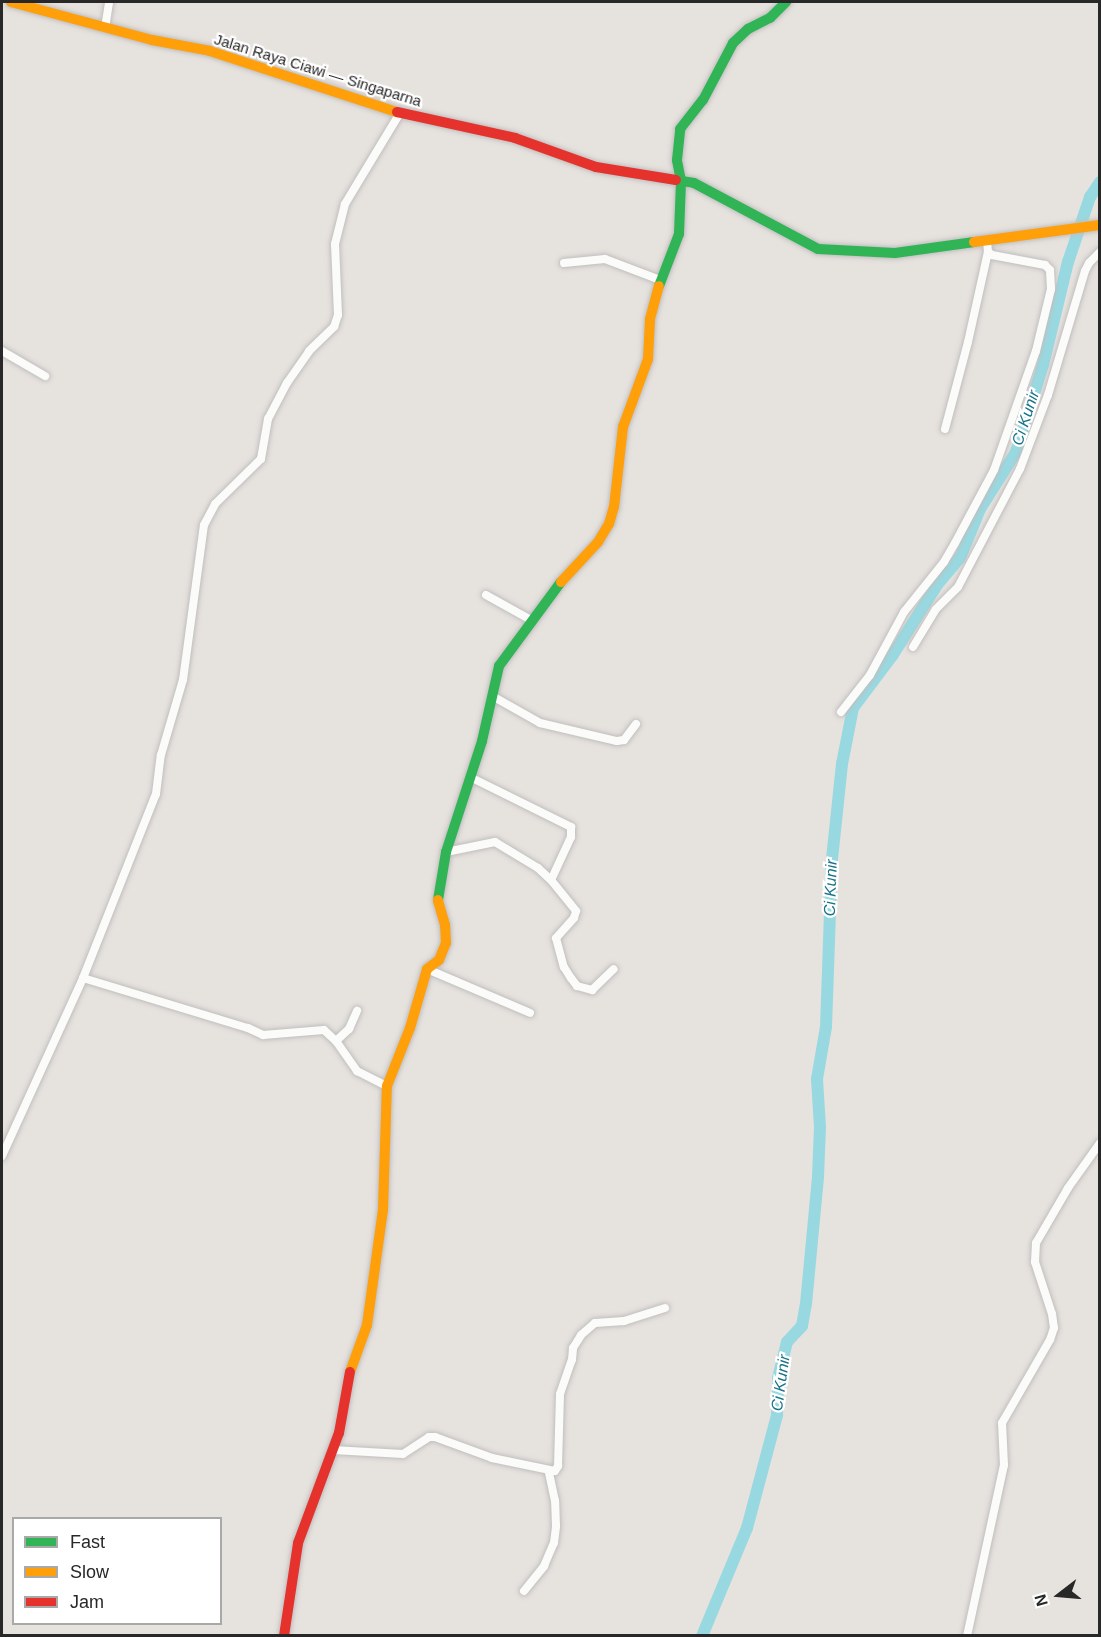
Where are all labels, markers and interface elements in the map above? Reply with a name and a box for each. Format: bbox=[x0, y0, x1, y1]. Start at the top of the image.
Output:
street label: Jalan Raya Ciawi — Singaparna bbox=[212, 30, 424, 110]
water label: Ci Kunir bbox=[1008, 388, 1044, 448]
water label: Ci Kunir bbox=[820, 859, 842, 917]
water label: Ci Kunir bbox=[768, 1353, 794, 1413]
legend bbox=[12, 1517, 222, 1625]
text: Fast bbox=[70, 1532, 105, 1552]
text: Slow bbox=[70, 1562, 109, 1582]
north arrow bbox=[1029, 1565, 1089, 1625]
text: Jam bbox=[70, 1592, 104, 1612]
text: N bbox=[1031, 1592, 1051, 1608]

